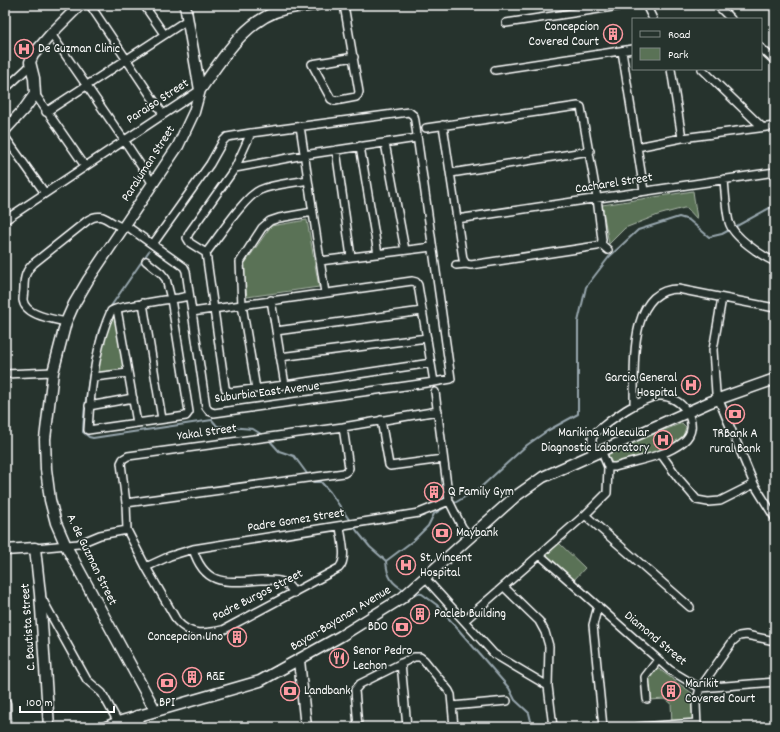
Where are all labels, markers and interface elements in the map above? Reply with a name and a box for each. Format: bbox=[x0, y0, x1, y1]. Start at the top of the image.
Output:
place label: Concepcion Covered Court bbox=[529, 18, 599, 52]
legend bbox=[632, 18, 762, 70]
building icon: Concepcion Covered Court bbox=[602, 23, 624, 45]
text: Road bbox=[668, 27, 690, 44]
hospital icon: De Guzman Clinic bbox=[13, 38, 35, 60]
place label: De Guzman Clinic bbox=[38, 40, 120, 59]
text: Park bbox=[668, 47, 689, 64]
street label: Paraiso Street bbox=[123, 75, 193, 129]
street label: Paraluman Street bbox=[117, 122, 181, 206]
street label: Cacharel Street bbox=[574, 168, 654, 199]
place label: Garcia General Hospital bbox=[605, 369, 677, 403]
hospital icon: Garcia General Hospital bbox=[680, 374, 702, 396]
street label: Suburbia East Avenue bbox=[214, 377, 321, 409]
bank icon: TRBank A rural Bank bbox=[724, 403, 746, 425]
street label: Yakal Street bbox=[176, 419, 238, 447]
place label: Marikina Molecular Diagnostic Laboratory bbox=[541, 424, 650, 458]
place label: TRBank A rural Bank bbox=[709, 425, 761, 459]
hospital icon: Marikina Molecular Diagnostic Laboratory bbox=[652, 429, 674, 451]
building icon: Q Family Gym bbox=[423, 481, 445, 503]
place label: Q Family Gym bbox=[448, 483, 514, 502]
street label: Padre Gomez Street bbox=[246, 504, 346, 538]
street label: A. de Guzman Street bbox=[61, 511, 121, 609]
bank icon: Maybank bbox=[431, 522, 453, 544]
place label: Maybank bbox=[456, 524, 498, 543]
place label: St. Vincent Hospital bbox=[420, 549, 472, 583]
hospital icon: St. Vincent Hospital bbox=[395, 554, 417, 576]
street label: Padre Burgos Street bbox=[209, 565, 307, 627]
street label: Bayan-Bayanan Avenue bbox=[287, 581, 395, 657]
street label: C. Bautista Street bbox=[16, 582, 42, 671]
building icon: Pacleb Building bbox=[409, 603, 431, 625]
place label: Pacleb Building bbox=[434, 605, 506, 624]
street label: Diamond Street bbox=[620, 607, 691, 671]
bank icon: BDO bbox=[391, 616, 413, 638]
place label: BDO bbox=[368, 618, 388, 637]
building icon: Concepcion Uno bbox=[226, 626, 248, 648]
place label: Concepcion Uno bbox=[147, 628, 223, 647]
place label: Senor Pedro Lechon bbox=[353, 642, 413, 676]
restaurant icon: Senor Pedro Lechon bbox=[328, 647, 350, 669]
building icon: RāE bbox=[181, 666, 203, 688]
place label: RāE bbox=[206, 668, 225, 687]
bank icon: BPI bbox=[156, 672, 178, 694]
place label: Marikit Covered Court bbox=[685, 675, 756, 709]
bank icon: Landbank bbox=[279, 680, 301, 702]
building icon: Marikit Covered Court bbox=[660, 680, 682, 702]
place label: Landbank bbox=[304, 682, 351, 701]
scale bar bbox=[20, 688, 114, 714]
place label: BPI bbox=[159, 694, 175, 713]
text: 100 m bbox=[26, 695, 53, 712]

